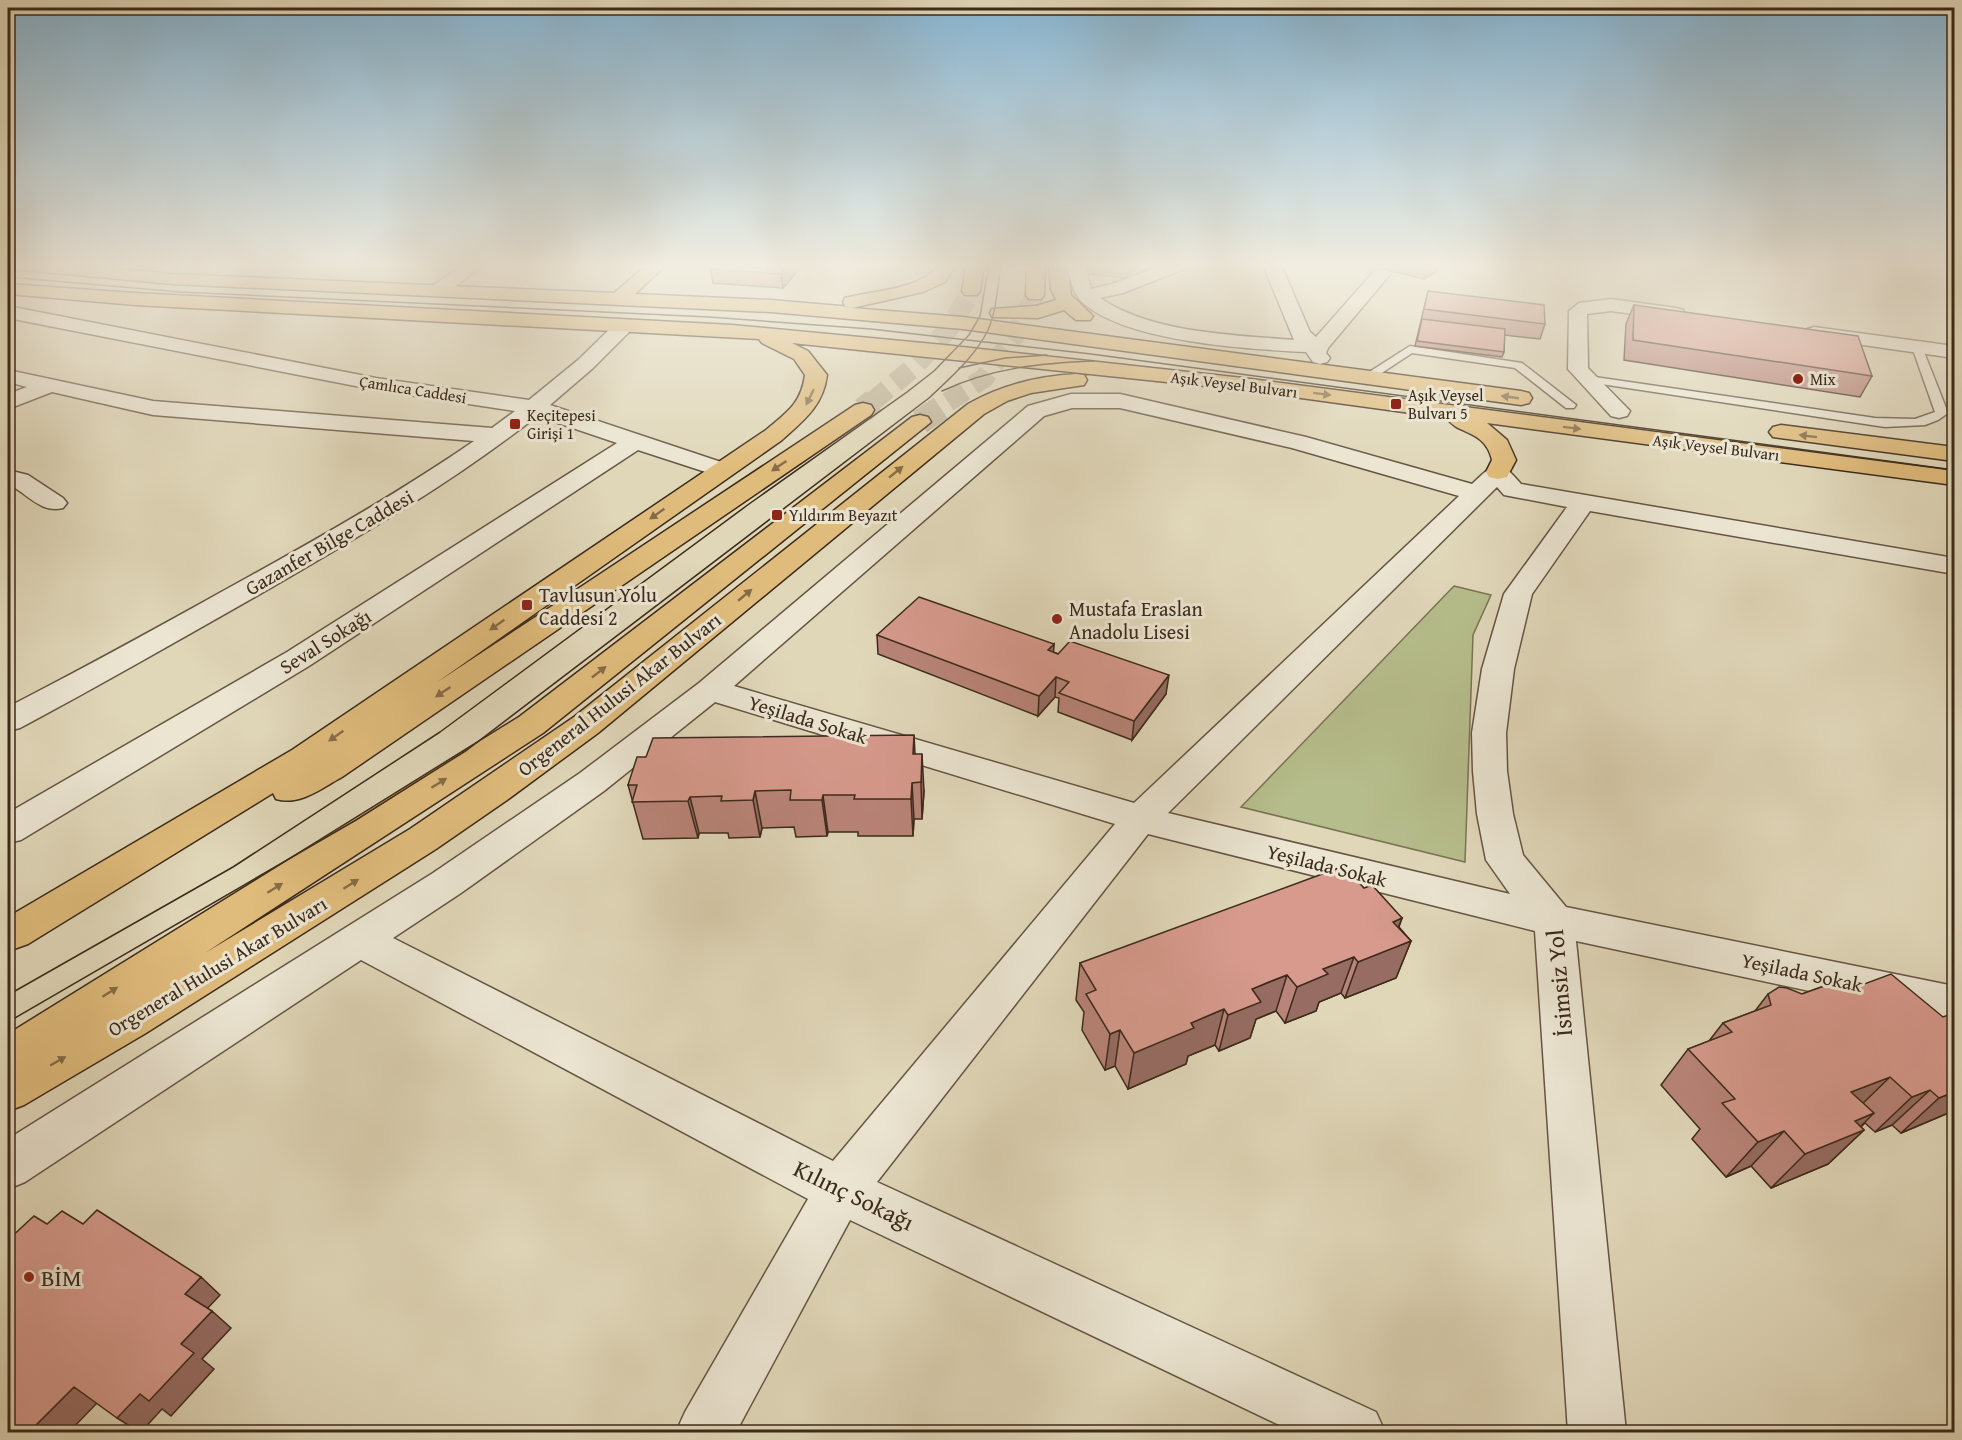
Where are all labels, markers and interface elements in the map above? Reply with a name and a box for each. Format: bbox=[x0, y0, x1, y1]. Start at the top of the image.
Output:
street label: Aşık Veysel Bulvarı bbox=[1169, 364, 1299, 404]
place label: Mix bbox=[1810, 367, 1837, 391]
street label: Çamlıca Caddesi bbox=[358, 369, 469, 409]
marker: Mix bbox=[1791, 372, 1805, 386]
place label: Aşık Veysel Bulvarı 5 bbox=[1408, 383, 1484, 425]
one-way arrow bbox=[805, 388, 815, 405]
one-way arrow bbox=[1312, 390, 1331, 399]
one-way arrow bbox=[1501, 392, 1520, 402]
marker: Aşık Veysel Bulvarı 5 bbox=[1389, 397, 1403, 411]
place label: Keçitepesi Girişi 1 bbox=[527, 403, 596, 445]
marker: Keçitepesi Girişi 1 bbox=[508, 417, 522, 431]
one-way arrow bbox=[1562, 423, 1581, 433]
street label: Aşık Veysel Bulvarı bbox=[1651, 427, 1781, 467]
one-way arrow bbox=[1798, 431, 1817, 440]
one-way arrow bbox=[771, 460, 787, 471]
one-way arrow bbox=[888, 466, 903, 479]
street label: Gazanfer Bilge Caddesi bbox=[239, 482, 419, 602]
place label: Yıldırım Beyazıt bbox=[789, 503, 898, 527]
marker: Yıldırım Beyazıt bbox=[770, 508, 784, 522]
one-way arrow bbox=[649, 509, 665, 520]
place label: Tavlusun Yolu Caddesi 2 bbox=[539, 580, 657, 632]
one-way arrow bbox=[737, 589, 752, 602]
place label: Mustafa Eraslan Anadolu Lisesi bbox=[1069, 594, 1203, 646]
marker: Tavlusun Yolu Caddesi 2 bbox=[520, 598, 534, 612]
street label: Seval Sokağı bbox=[273, 601, 377, 681]
street label: Orgeneral Hulusi Akar Bulvarı bbox=[511, 605, 727, 783]
marker: Mustafa Eraslan Anadolu Lisesi bbox=[1050, 612, 1064, 626]
one-way arrow bbox=[489, 619, 505, 631]
one-way arrow bbox=[592, 667, 607, 679]
one-way arrow bbox=[436, 686, 452, 698]
street label: Yeşilada Sokak bbox=[745, 687, 872, 751]
one-way arrow bbox=[328, 730, 344, 741]
one-way arrow bbox=[431, 778, 448, 789]
street label: Yeşilada Sokak bbox=[1264, 836, 1391, 894]
one-way arrow bbox=[343, 878, 359, 889]
one-way arrow bbox=[267, 882, 283, 893]
street label: Orgeneral Hulusi Akar Bulvarı bbox=[102, 889, 333, 1043]
street label: İsimsiz Yol bbox=[1537, 928, 1581, 1038]
street label: Yeşilada Sokak bbox=[1739, 945, 1866, 999]
one-way arrow bbox=[102, 987, 118, 998]
one-way arrow bbox=[50, 1056, 67, 1066]
street label: Kılınç Sokağı bbox=[788, 1151, 920, 1239]
place label: BİM bbox=[41, 1260, 82, 1295]
marker: BİM bbox=[22, 1270, 36, 1284]

